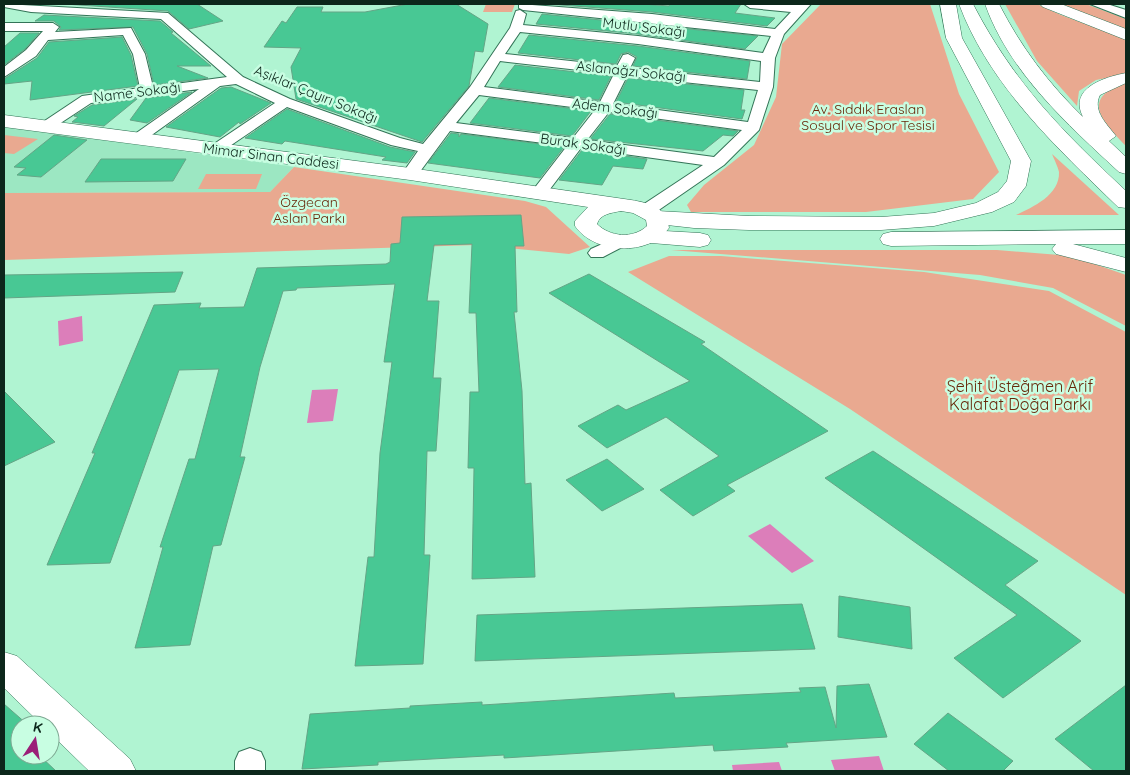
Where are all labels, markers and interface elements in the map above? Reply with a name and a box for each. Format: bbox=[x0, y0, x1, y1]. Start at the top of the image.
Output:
street label: Mutlu Sokağı bbox=[602, 13, 686, 41]
street label: Aslanağzı Sokağı bbox=[575, 56, 687, 86]
street label: Aşıklar Çayırı Sokağı bbox=[252, 61, 380, 127]
street label: Name Sokağı bbox=[93, 78, 181, 106]
street label: Adem Sokağı bbox=[571, 94, 659, 122]
park label: Av. Sıddık Eraslan Sosyal ve Spor Tesisi bbox=[801, 100, 935, 134]
street label: Burak Sokağı bbox=[539, 129, 627, 159]
street label: Mimar Sinan Caddesi bbox=[202, 139, 340, 173]
park label: Özgecan Aslan Parkı bbox=[273, 193, 345, 227]
park label: Şehit Üsteğmen Arif Kalafat Doğa Parkı bbox=[947, 376, 1094, 414]
north arrow bbox=[10, 715, 60, 765]
text: K bbox=[31, 718, 44, 737]

